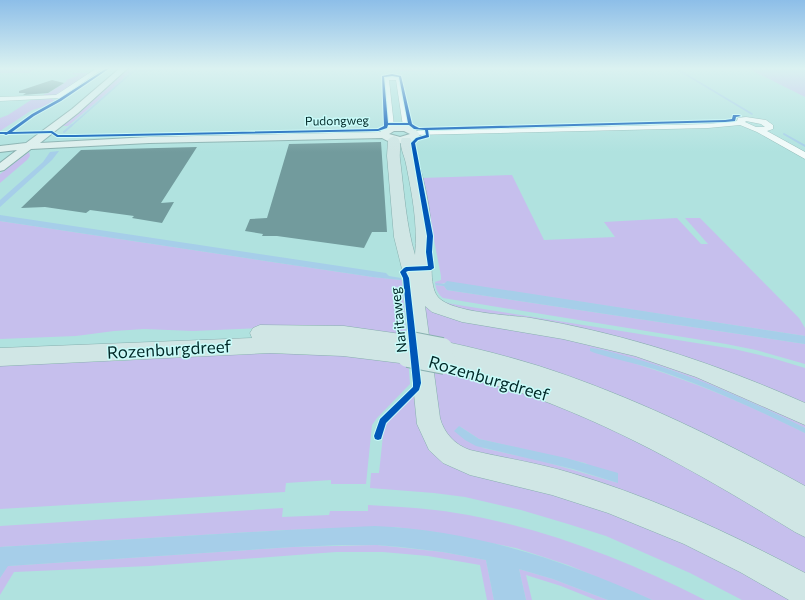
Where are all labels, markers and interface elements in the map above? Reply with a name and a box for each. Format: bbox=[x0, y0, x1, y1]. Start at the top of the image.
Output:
street label: Pudongweg bbox=[305, 112, 370, 128]
street label: Naritaweg bbox=[386, 286, 410, 354]
street label: Rozenburgdreef bbox=[106, 335, 232, 363]
street label: Rozenburgdreef bbox=[426, 351, 552, 405]

